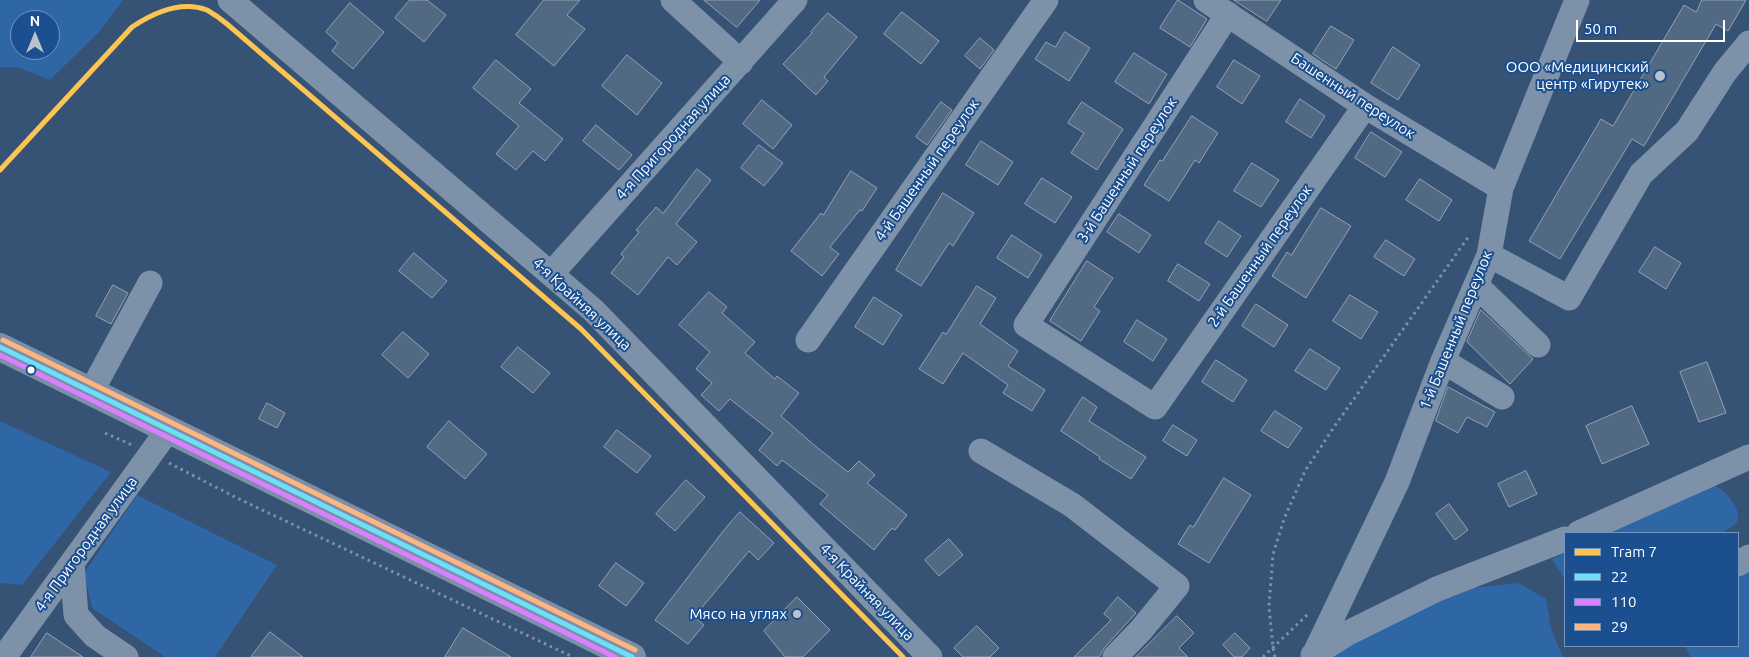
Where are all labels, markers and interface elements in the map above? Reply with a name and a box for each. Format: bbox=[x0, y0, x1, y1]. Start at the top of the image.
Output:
north arrow bbox=[10, 10, 60, 60]
scale bar bbox=[1579, 10, 1728, 42]
text: N bbox=[30, 13, 40, 29]
text: 50 m bbox=[1584, 20, 1617, 37]
street label: Башенный переулок bbox=[1287, 49, 1419, 143]
place label: ООО «Медицинский центр «Гирутек» bbox=[1506, 58, 1649, 93]
marker: ООО «Медицинский центр «Гирутек» bbox=[1653, 69, 1667, 83]
street label: 4-я Пригородная улица bbox=[612, 71, 734, 203]
street label: 3-й Башенный переулок bbox=[1073, 94, 1181, 246]
street label: 4-й Башенный переулок bbox=[871, 95, 983, 245]
street label: 2-й Башенный переулок bbox=[1204, 181, 1316, 331]
street label: 1-й Башенный переулок bbox=[1416, 248, 1496, 412]
street label: 4-я Крайняя улица bbox=[529, 254, 635, 354]
unlabelled marker bbox=[26, 365, 36, 375]
street label: 4-я Пригородная улица bbox=[31, 473, 141, 615]
legend bbox=[1564, 532, 1739, 647]
street label: 4-я Крайняя улица bbox=[816, 540, 918, 644]
text: Tram 7 bbox=[1611, 543, 1657, 560]
text: 22 bbox=[1611, 568, 1628, 585]
text: 110 bbox=[1611, 593, 1636, 610]
place label: Мясо на углях bbox=[690, 605, 787, 623]
marker: Мясо на углях bbox=[791, 608, 803, 620]
text: 29 bbox=[1611, 618, 1628, 635]

